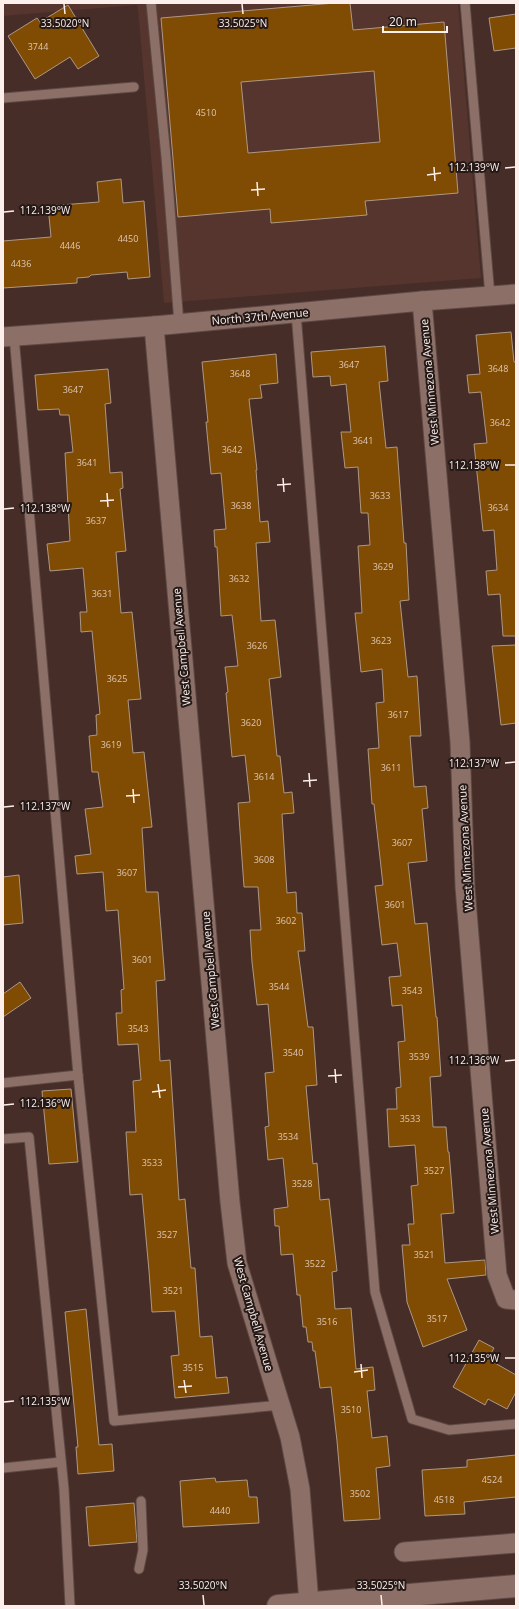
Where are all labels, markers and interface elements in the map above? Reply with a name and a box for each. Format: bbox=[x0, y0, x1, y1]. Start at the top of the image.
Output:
scale bar bbox=[383, 8, 447, 34]
text: 20 m bbox=[389, 13, 417, 30]
text: 33.5020°N bbox=[41, 16, 89, 30]
text: 33.5025°N bbox=[219, 16, 267, 30]
house number: 3744 bbox=[28, 40, 48, 53]
house number: 4510 bbox=[196, 106, 216, 119]
text: 112.139°W bbox=[449, 160, 500, 174]
text: 112.139°W bbox=[20, 203, 71, 217]
house number: 4450 bbox=[118, 232, 138, 245]
house number: 4446 bbox=[60, 239, 80, 252]
house number: 4436 bbox=[11, 257, 31, 270]
street label: North 37th Avenue bbox=[211, 304, 309, 328]
street label: West Minnezona Avenue bbox=[416, 318, 442, 446]
house number: 3647 bbox=[339, 358, 359, 371]
house number: 3648 bbox=[488, 362, 508, 375]
house number: 3648 bbox=[230, 367, 250, 380]
house number: 3647 bbox=[63, 383, 83, 396]
house number: 3642 bbox=[490, 416, 510, 429]
house number: 3641 bbox=[353, 434, 373, 447]
house number: 3642 bbox=[222, 443, 242, 456]
house number: 3641 bbox=[77, 456, 97, 469]
text: 112.138°W bbox=[449, 458, 500, 472]
house number: 3633 bbox=[370, 489, 390, 502]
house number: 3638 bbox=[231, 499, 251, 512]
text: 112.138°W bbox=[20, 501, 71, 515]
house number: 3634 bbox=[488, 501, 508, 514]
house number: 3637 bbox=[86, 514, 106, 527]
house number: 3629 bbox=[373, 560, 393, 573]
house number: 3632 bbox=[229, 572, 249, 585]
house number: 3631 bbox=[92, 587, 112, 600]
street label: West Campbell Avenue bbox=[168, 588, 194, 706]
house number: 3623 bbox=[371, 634, 391, 647]
house number: 3626 bbox=[247, 639, 267, 652]
house number: 3625 bbox=[107, 672, 127, 685]
house number: 3617 bbox=[388, 708, 408, 721]
house number: 3620 bbox=[241, 716, 261, 729]
house number: 3619 bbox=[101, 738, 121, 751]
text: 112.137°W bbox=[449, 756, 500, 770]
house number: 3611 bbox=[381, 761, 401, 774]
house number: 3614 bbox=[254, 770, 274, 783]
street label: West Minnezona Avenue bbox=[454, 784, 476, 912]
text: 112.137°W bbox=[20, 799, 71, 813]
house number: 3607 bbox=[392, 836, 412, 849]
house number: 3608 bbox=[254, 853, 274, 866]
house number: 3607 bbox=[117, 866, 137, 879]
house number: 3601 bbox=[385, 898, 405, 911]
street label: West Campbell Avenue bbox=[197, 911, 223, 1029]
house number: 3602 bbox=[276, 914, 296, 927]
house number: 3601 bbox=[132, 953, 152, 966]
house number: 3544 bbox=[269, 980, 289, 993]
house number: 3543 bbox=[402, 984, 422, 997]
house number: 3543 bbox=[128, 1022, 148, 1035]
house number: 3540 bbox=[283, 1046, 303, 1059]
house number: 3539 bbox=[409, 1050, 429, 1063]
text: 112.136°W bbox=[449, 1053, 500, 1067]
text: 112.136°W bbox=[20, 1096, 71, 1110]
street label: West Minnezona Avenue bbox=[476, 1107, 502, 1235]
house number: 3533 bbox=[400, 1112, 420, 1125]
house number: 3534 bbox=[278, 1130, 298, 1143]
house number: 3533 bbox=[142, 1156, 162, 1169]
house number: 3527 bbox=[424, 1164, 444, 1177]
house number: 3528 bbox=[292, 1177, 312, 1190]
house number: 3527 bbox=[157, 1228, 177, 1241]
house number: 3521 bbox=[414, 1248, 434, 1261]
street label: West Campbell Avenue bbox=[231, 1255, 277, 1373]
house number: 3522 bbox=[305, 1257, 325, 1270]
house number: 3521 bbox=[163, 1284, 183, 1297]
house number: 3517 bbox=[427, 1312, 447, 1325]
house number: 3516 bbox=[317, 1315, 337, 1328]
text: 112.135°W bbox=[449, 1351, 500, 1365]
house number: 3515 bbox=[183, 1361, 203, 1374]
text: 112.135°W bbox=[20, 1394, 71, 1408]
house number: 3510 bbox=[341, 1403, 361, 1416]
house number: 4524 bbox=[482, 1473, 502, 1486]
house number: 3502 bbox=[350, 1487, 370, 1500]
house number: 4518 bbox=[434, 1493, 454, 1506]
house number: 4440 bbox=[210, 1504, 230, 1517]
text: 33.5020°N bbox=[179, 1578, 227, 1592]
text: 33.5025°N bbox=[357, 1578, 405, 1592]

